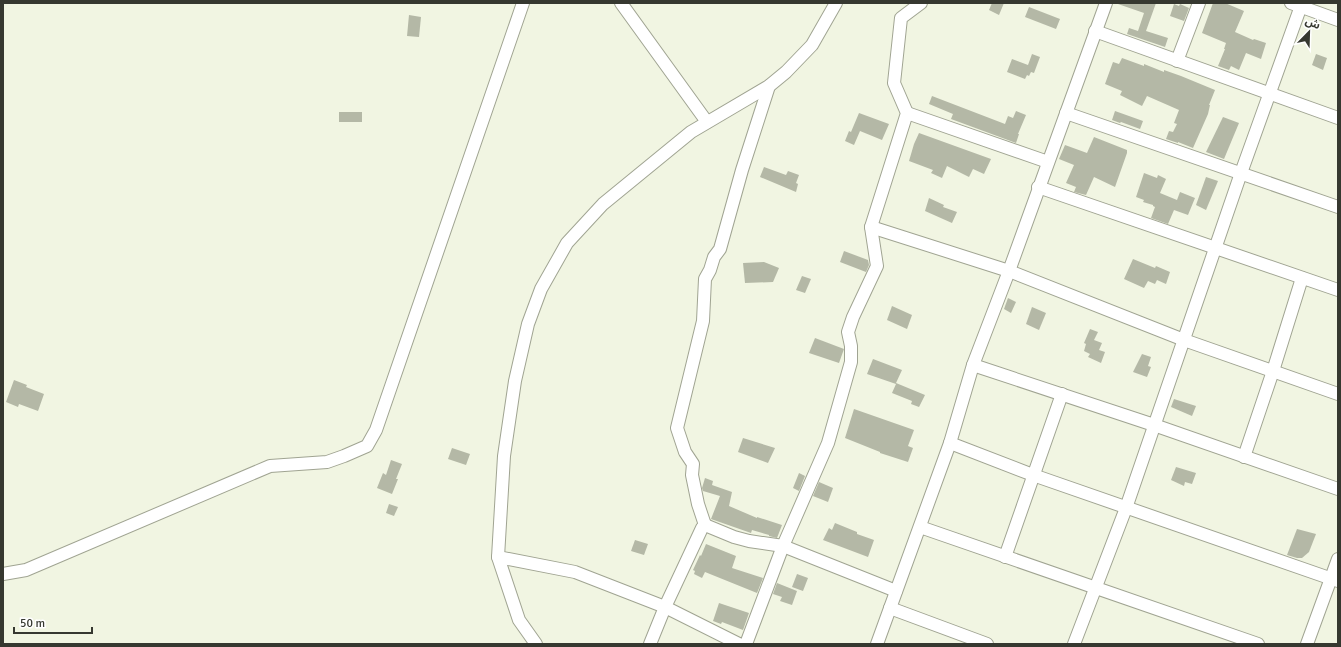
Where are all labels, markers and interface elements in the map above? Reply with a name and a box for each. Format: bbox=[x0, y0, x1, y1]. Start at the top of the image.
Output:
north arrow bbox=[1289, 12, 1329, 52]
text: ش bbox=[1303, 14, 1322, 32]
scale bar bbox=[14, 609, 92, 635]
text: 50 m bbox=[20, 616, 45, 631]

